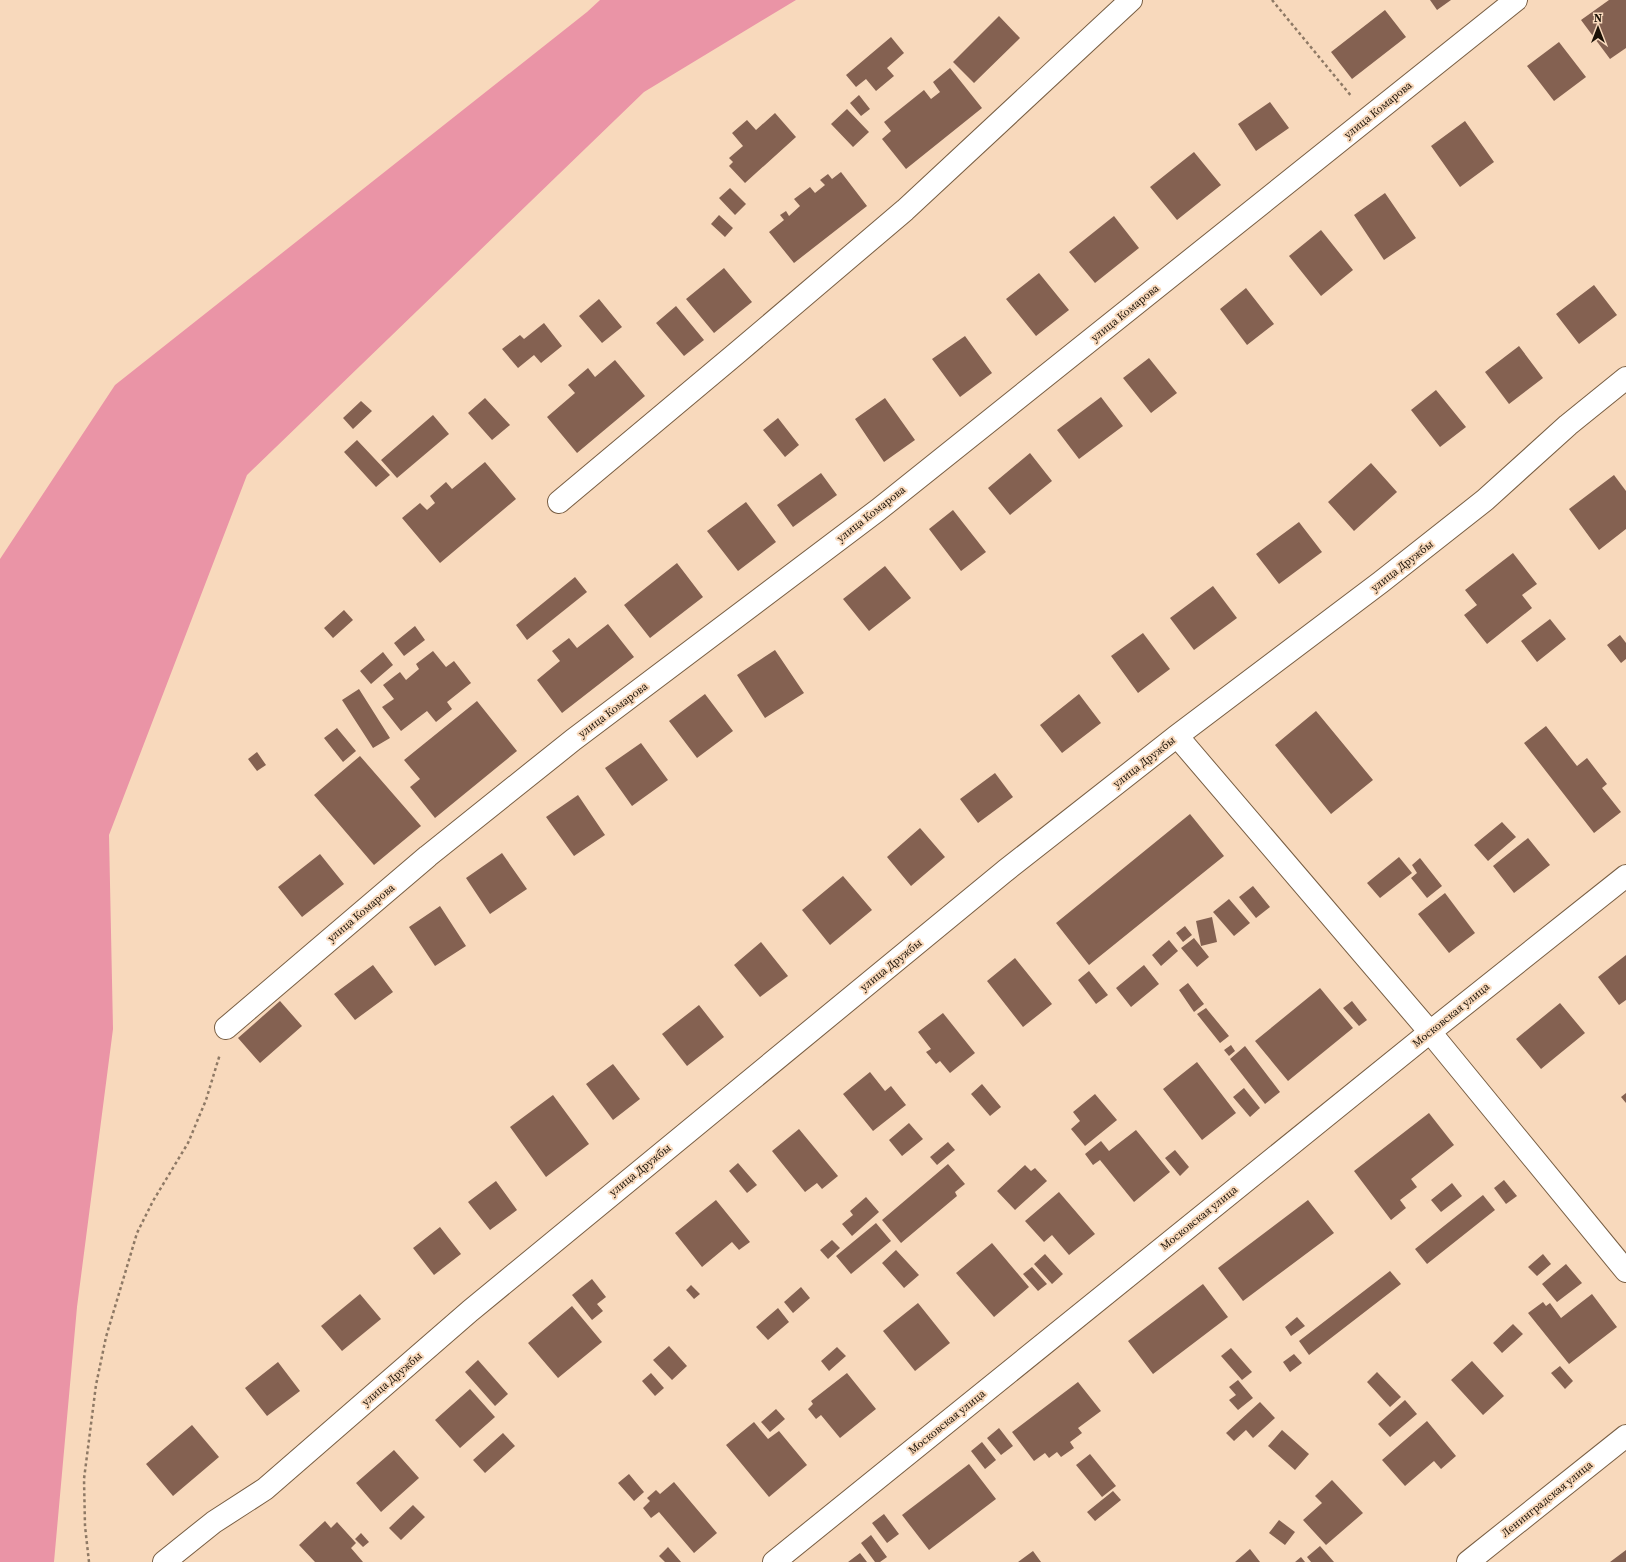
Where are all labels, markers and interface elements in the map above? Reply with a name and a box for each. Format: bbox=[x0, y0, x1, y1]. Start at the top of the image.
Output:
north arrow bbox=[1578, 8, 1618, 48]
text: N bbox=[1594, 11, 1602, 26]
street label: улица Комарова bbox=[1341, 78, 1416, 142]
street label: улица Комарова bbox=[1088, 281, 1163, 345]
street label: улица Комарова bbox=[833, 482, 909, 546]
street label: улица Дружбы bbox=[1368, 537, 1436, 595]
street label: улица Комарова bbox=[575, 679, 651, 741]
street label: улица Дружбы bbox=[1110, 733, 1178, 791]
street label: улица Комарова bbox=[324, 880, 398, 946]
street label: улица Дружбы bbox=[857, 935, 925, 995]
street label: Московская улица bbox=[1409, 979, 1493, 1051]
street label: улица Дружбы bbox=[606, 1140, 674, 1200]
street label: Московская улица bbox=[1157, 1182, 1241, 1254]
street label: улица Дружбы bbox=[359, 1349, 425, 1409]
street label: Московская улица bbox=[905, 1386, 989, 1458]
street label: Ленинградская улица bbox=[1498, 1457, 1596, 1541]

